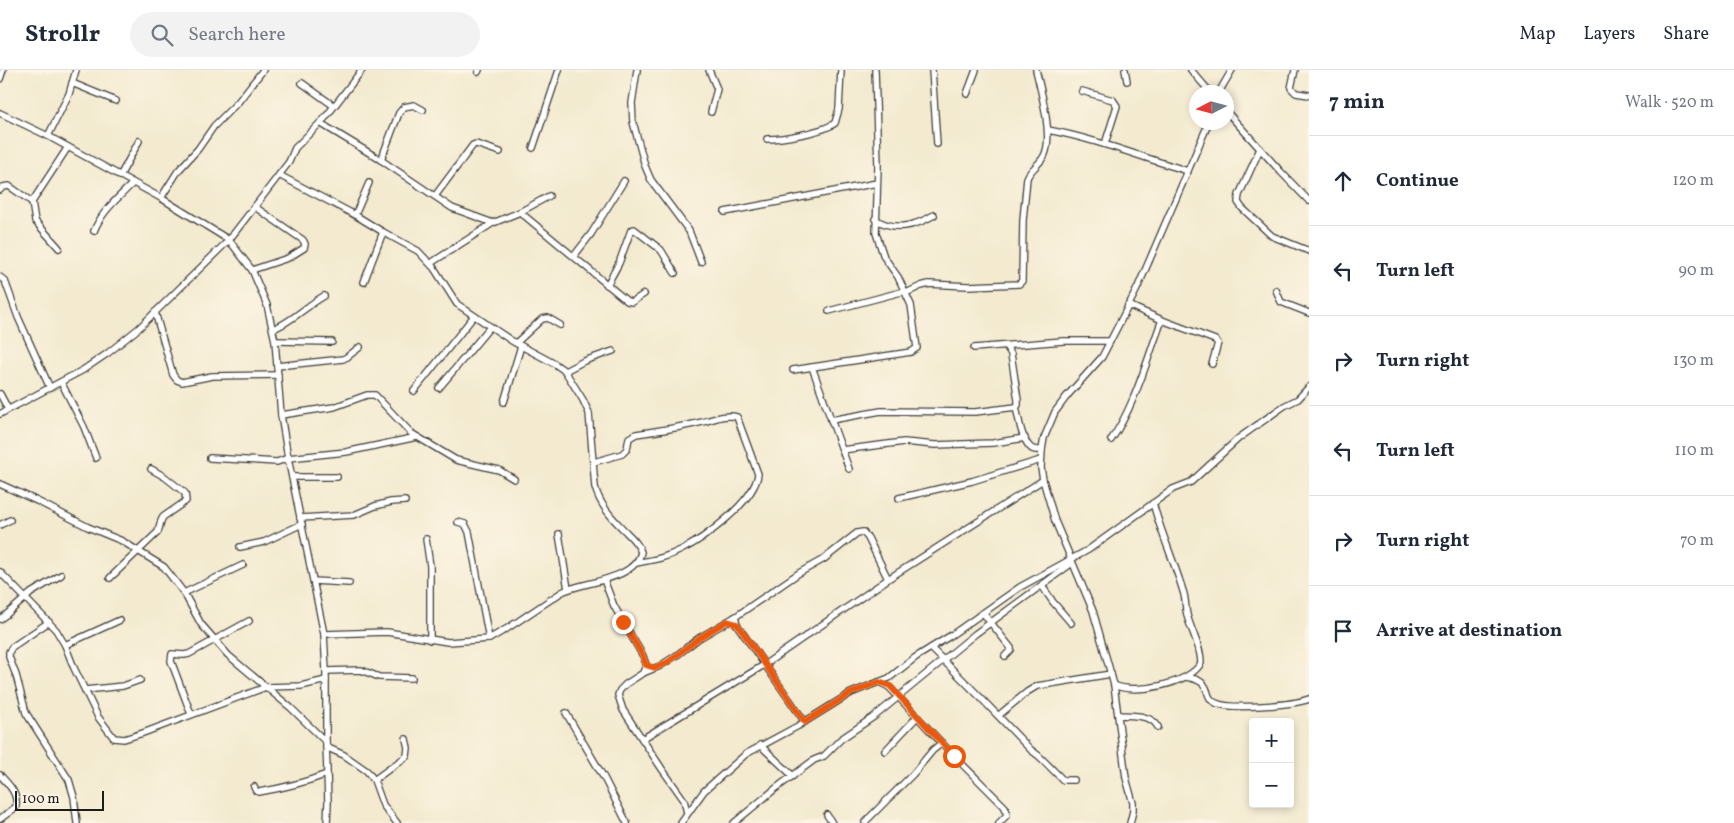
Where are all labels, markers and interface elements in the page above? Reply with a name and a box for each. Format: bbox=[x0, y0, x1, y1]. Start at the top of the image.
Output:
search box bbox=[130, 12, 480, 57]
text: Strollr bbox=[25, 18, 100, 52]
icon: search bbox=[148, 21, 176, 49]
text: Search here bbox=[188, 22, 286, 48]
text: Map bbox=[1519, 22, 1555, 47]
text: Layers bbox=[1583, 22, 1635, 47]
text: Share bbox=[1663, 22, 1709, 47]
north arrow bbox=[1189, 85, 1234, 130]
text: 7 min bbox=[1329, 88, 1385, 117]
text: Walk · 520 m bbox=[1625, 92, 1714, 114]
icon: ahead bbox=[1329, 167, 1357, 195]
text: Continue bbox=[1376, 168, 1459, 194]
text: 120 m bbox=[1672, 170, 1714, 192]
icon: left bbox=[1329, 257, 1357, 285]
text: Turn left bbox=[1376, 258, 1455, 284]
text: 90 m bbox=[1678, 260, 1714, 282]
icon: right bbox=[1329, 347, 1357, 375]
text: Turn right bbox=[1376, 348, 1469, 374]
text: 130 m bbox=[1673, 350, 1714, 372]
icon: left bbox=[1329, 437, 1357, 465]
text: Turn left bbox=[1376, 438, 1455, 464]
text: 110 m bbox=[1675, 440, 1714, 462]
icon: right bbox=[1329, 527, 1357, 555]
text: Turn right bbox=[1376, 528, 1469, 554]
text: 70 m bbox=[1680, 530, 1714, 552]
route end bbox=[612, 611, 635, 634]
icon: arrive bbox=[1329, 617, 1357, 645]
text: Arrive at destination bbox=[1376, 618, 1562, 644]
map controls bbox=[1249, 718, 1294, 808]
button: + bbox=[1249, 718, 1294, 763]
route start bbox=[943, 745, 966, 768]
button: − bbox=[1249, 763, 1294, 808]
scale bar bbox=[15, 788, 104, 811]
text: 100 m bbox=[22, 790, 60, 809]

